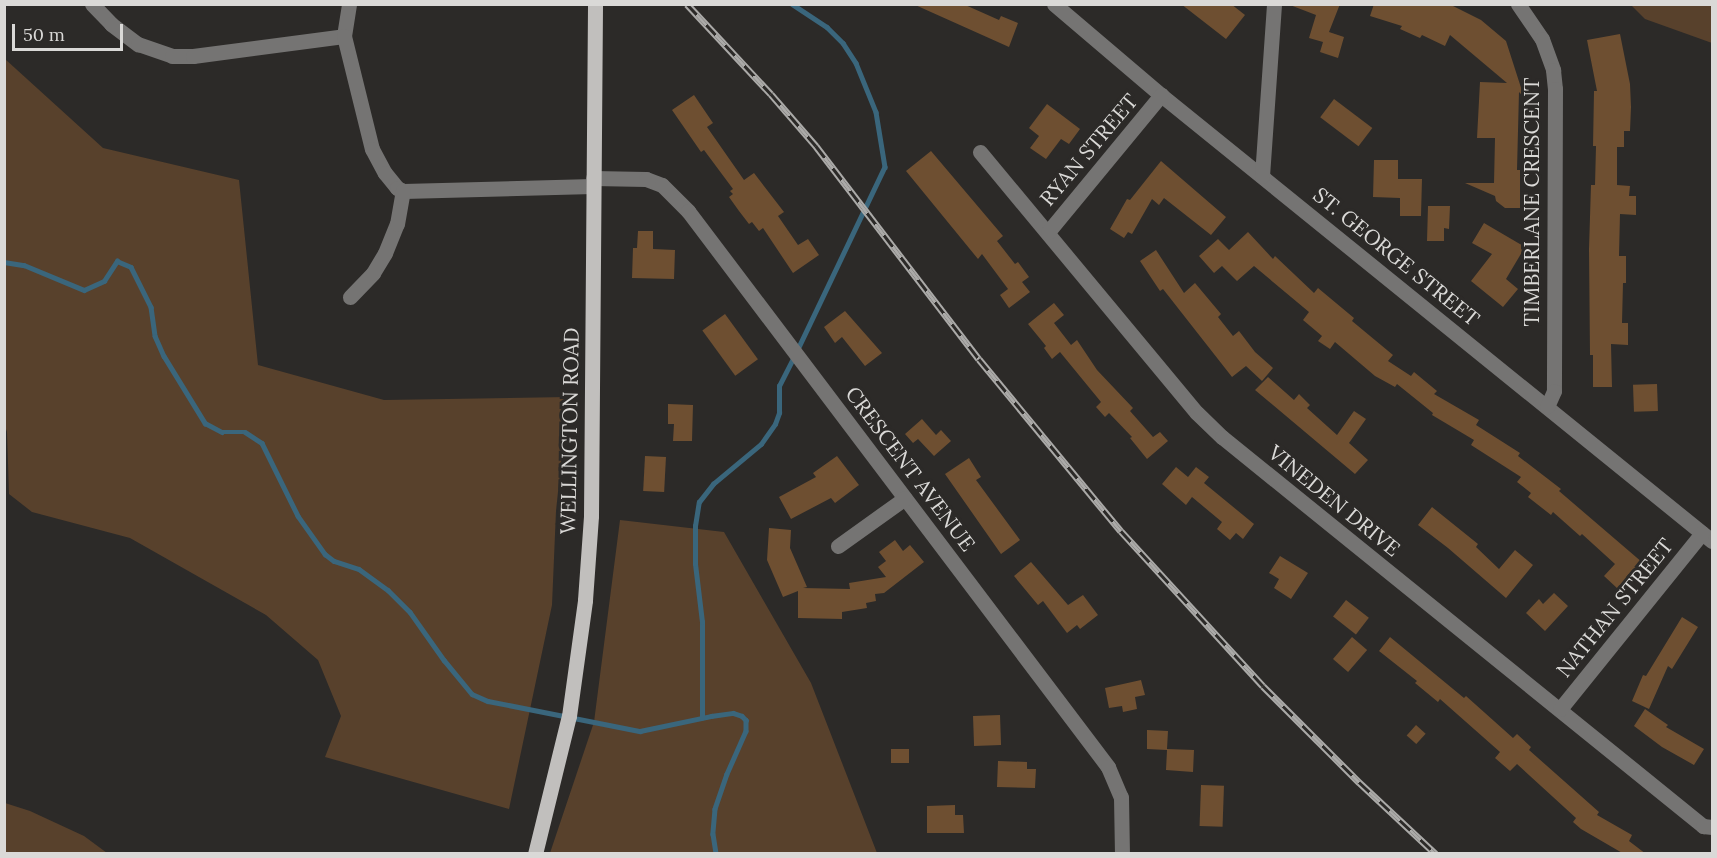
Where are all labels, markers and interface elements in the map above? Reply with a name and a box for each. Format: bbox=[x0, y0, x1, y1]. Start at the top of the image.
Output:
scale bar bbox=[15, 12, 126, 50]
text: 50 m bbox=[23, 23, 65, 46]
street label: TIMBERLANE CRESCENT bbox=[1519, 77, 1545, 327]
street label: RYAN STREET bbox=[1035, 89, 1143, 211]
street label: ST. GEORGE STREET bbox=[1308, 182, 1484, 332]
street label: WELLINGTON ROAD bbox=[556, 327, 584, 535]
street label: CRESCENT AVENUE bbox=[840, 382, 980, 556]
street label: VINEDEN DRIVE bbox=[1263, 440, 1405, 562]
street label: NATHAN STREET bbox=[1551, 534, 1679, 682]

